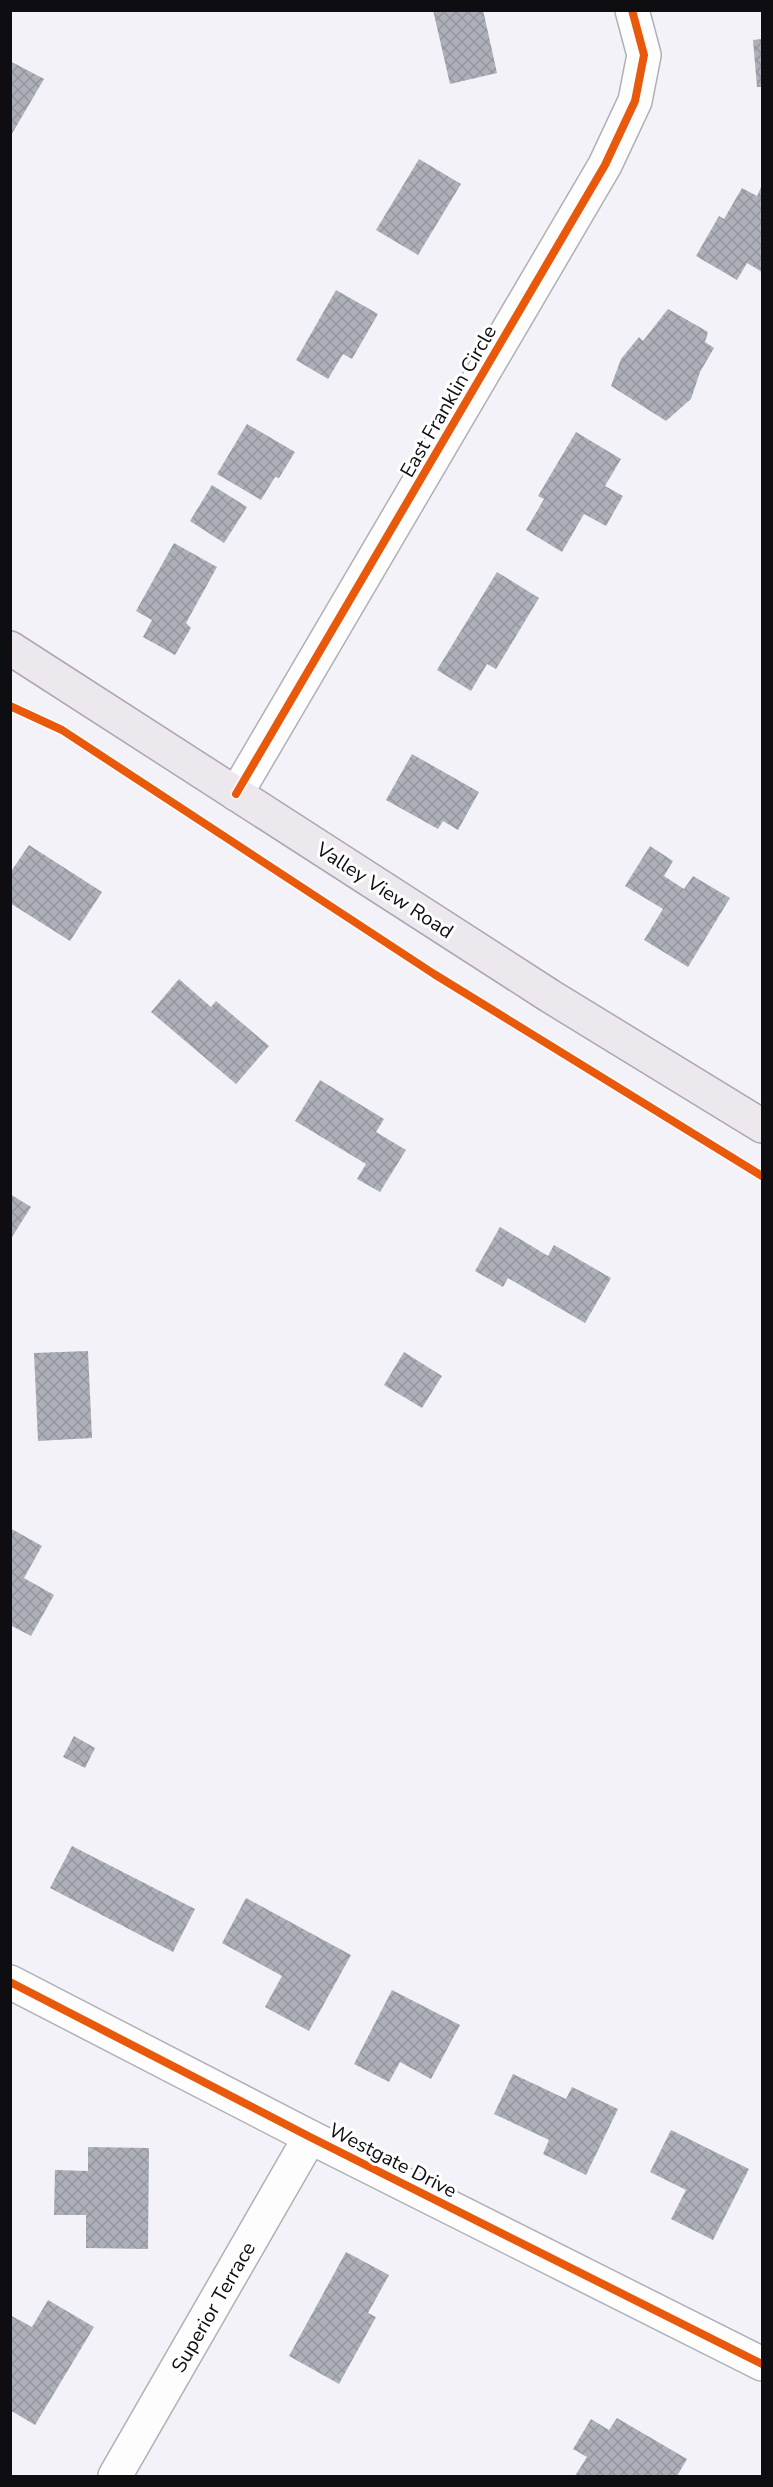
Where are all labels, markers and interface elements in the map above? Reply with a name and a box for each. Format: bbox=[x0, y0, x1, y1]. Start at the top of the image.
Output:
street label: East Franklin Circle bbox=[394, 320, 503, 482]
street label: Valley View Road bbox=[310, 835, 458, 945]
street label: Westgate Drive bbox=[324, 2117, 461, 2204]
street label: Superior Terrace bbox=[165, 2237, 262, 2378]

